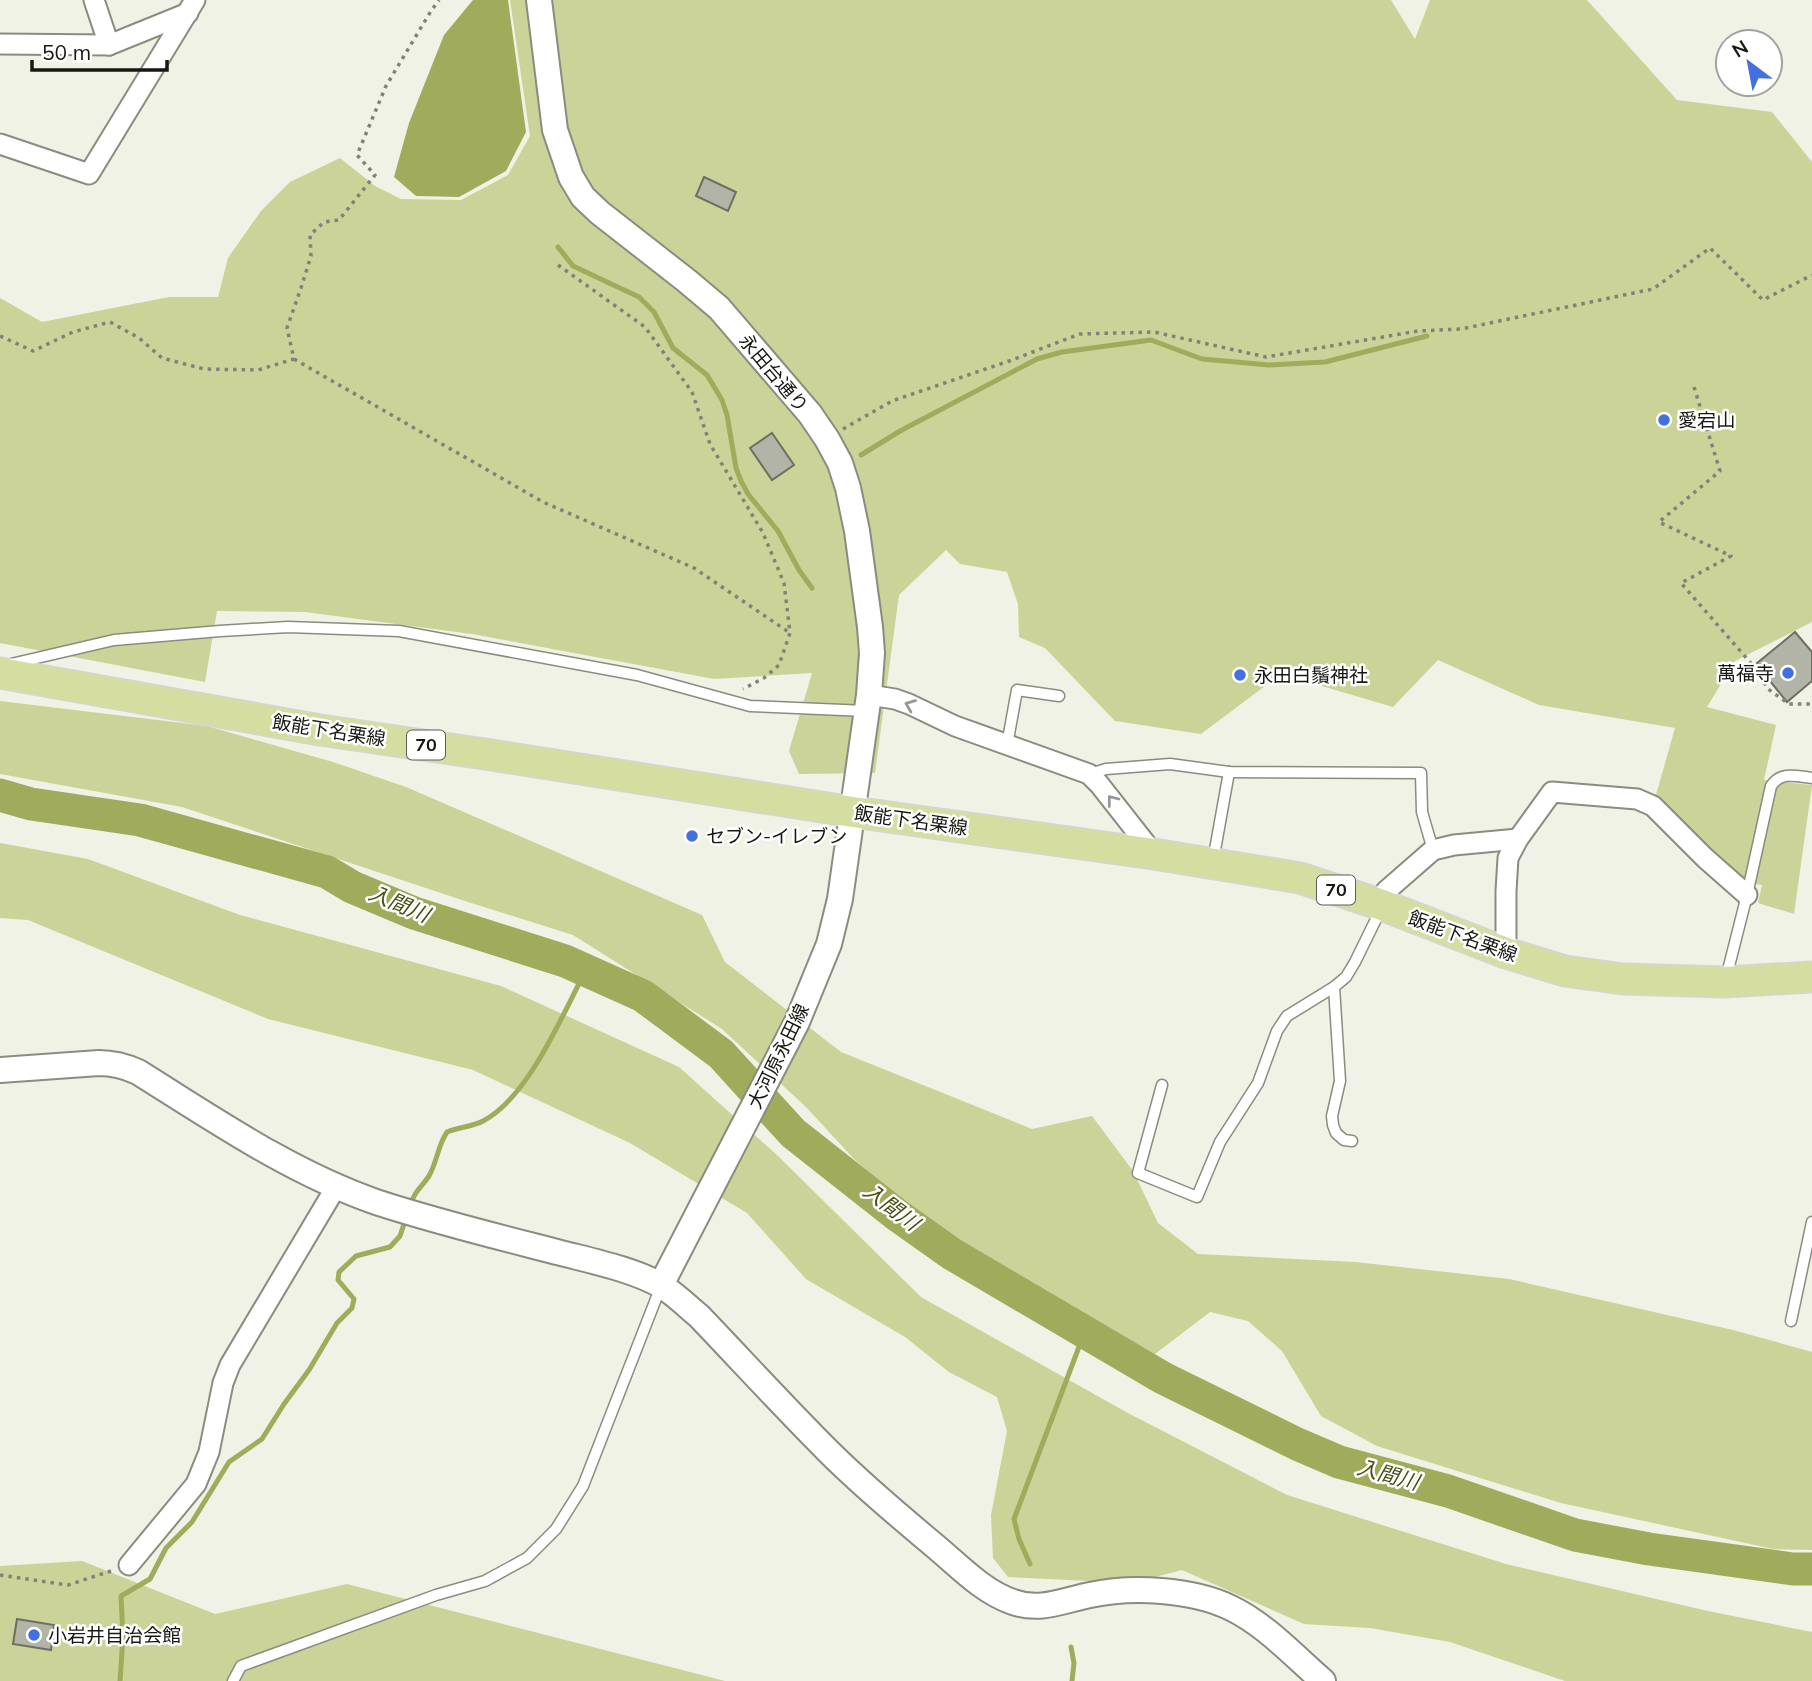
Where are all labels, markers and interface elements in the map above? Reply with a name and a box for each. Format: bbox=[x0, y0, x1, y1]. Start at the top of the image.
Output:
scale bar bbox=[32, 28, 166, 72]
north arrow bbox=[1714, 28, 1784, 98]
text: N bbox=[1728, 35, 1752, 63]
text: 50 m bbox=[42, 39, 91, 65]
street label: 永田台通り bbox=[734, 329, 814, 417]
place label: 愛宕山 bbox=[1678, 408, 1735, 432]
marker: 愛宕山 bbox=[1656, 412, 1672, 428]
place label: 萬福寺 bbox=[1717, 661, 1774, 685]
place label: 永田白鬚神社 bbox=[1254, 663, 1368, 687]
marker: 萬福寺 bbox=[1780, 665, 1796, 681]
marker: 永田白鬚神社 bbox=[1232, 667, 1248, 683]
one-way arrow bbox=[904, 699, 916, 713]
street label: 飯能下名栗線 bbox=[271, 709, 387, 751]
road number: 70 bbox=[407, 730, 445, 760]
one-way arrow bbox=[1108, 796, 1120, 809]
street label: 飯能下名栗線 bbox=[853, 800, 969, 840]
place label: セブン-イレブン bbox=[706, 824, 847, 848]
marker: セブン-イレブン bbox=[684, 828, 700, 844]
road number: 70 bbox=[1317, 876, 1355, 904]
water label: 入間川 bbox=[365, 879, 435, 928]
street label: 飯能下名栗線 bbox=[1405, 905, 1521, 967]
street label: 大河原永田線 bbox=[742, 1000, 814, 1112]
water label: 入間川 bbox=[859, 1177, 926, 1237]
water label: 入間川 bbox=[1354, 1453, 1424, 1495]
place label: 小岩井自治会館 bbox=[48, 1623, 181, 1647]
marker: 小岩井自治会館 bbox=[26, 1627, 42, 1643]

